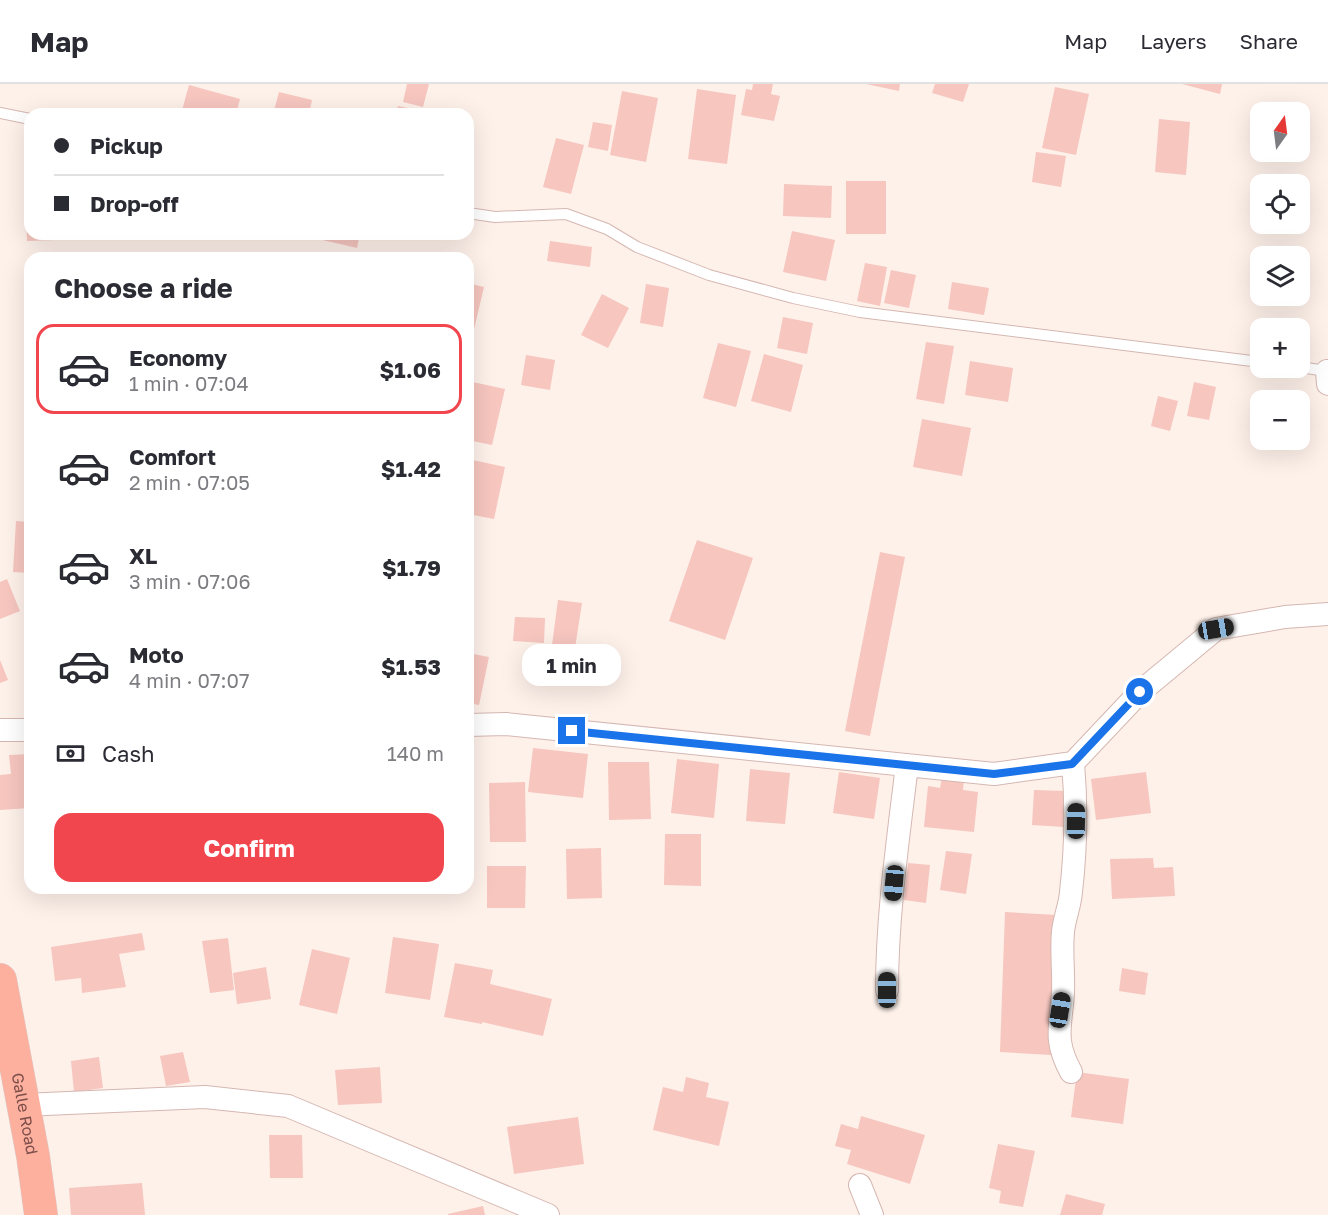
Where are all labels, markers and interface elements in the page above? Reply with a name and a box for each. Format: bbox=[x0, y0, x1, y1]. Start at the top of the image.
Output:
text: Map bbox=[30, 25, 88, 58]
text: Map bbox=[1064, 28, 1107, 54]
text: Layers bbox=[1140, 28, 1207, 54]
text: Share bbox=[1240, 28, 1298, 54]
north arrow bbox=[1250, 102, 1310, 162]
map controls bbox=[1250, 102, 1310, 450]
text: Pickup bbox=[90, 132, 163, 159]
button: locate bbox=[1250, 174, 1310, 234]
text: Drop-off bbox=[90, 190, 179, 217]
button: layers bbox=[1250, 246, 1310, 306]
text: Choose a ride bbox=[54, 272, 233, 304]
button: + bbox=[1250, 318, 1310, 378]
icon: car bbox=[57, 342, 111, 396]
text: Economy bbox=[129, 344, 227, 371]
text: $1.06 bbox=[380, 356, 441, 383]
text: 1 min · 07:04 bbox=[129, 371, 249, 395]
button: − bbox=[1250, 390, 1310, 450]
icon: car bbox=[57, 441, 111, 495]
text: Comfort bbox=[129, 443, 216, 470]
text: $1.42 bbox=[381, 455, 441, 482]
text: 2 min · 07:05 bbox=[129, 470, 250, 494]
icon: car bbox=[57, 540, 111, 594]
text: XL bbox=[129, 542, 157, 569]
text: $1.79 bbox=[382, 554, 441, 581]
text: 3 min · 07:06 bbox=[129, 569, 251, 593]
car bbox=[1197, 617, 1235, 641]
icon: car bbox=[57, 639, 111, 693]
text: Moto bbox=[129, 641, 184, 668]
callout: 1 min bbox=[522, 644, 622, 686]
text: $1.53 bbox=[381, 653, 441, 680]
text: 1 min bbox=[546, 653, 597, 677]
text: 4 min · 07:07 bbox=[129, 668, 250, 692]
route start bbox=[1126, 678, 1153, 705]
route end bbox=[558, 717, 585, 744]
icon: cash bbox=[54, 737, 87, 770]
text: Cash bbox=[102, 740, 155, 767]
text: 140 m bbox=[387, 741, 444, 765]
car bbox=[1067, 803, 1085, 839]
button: Confirm bbox=[54, 813, 444, 882]
car bbox=[883, 864, 905, 902]
car bbox=[878, 972, 896, 1008]
car bbox=[1048, 991, 1072, 1029]
street label: Galle Road bbox=[8, 1071, 43, 1156]

